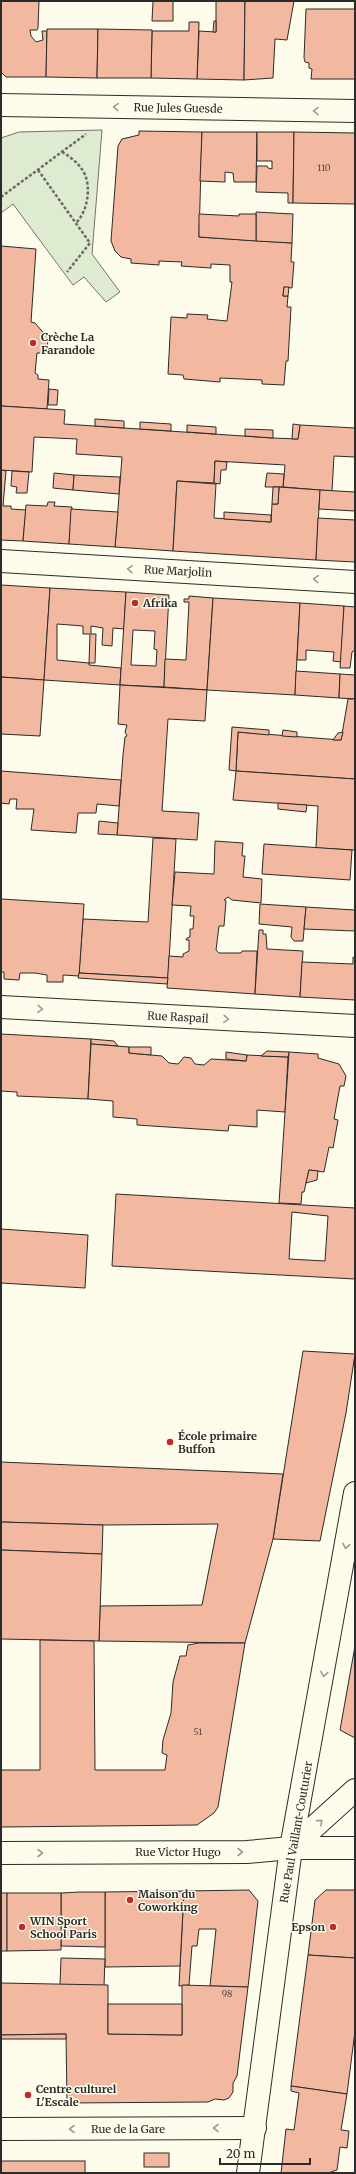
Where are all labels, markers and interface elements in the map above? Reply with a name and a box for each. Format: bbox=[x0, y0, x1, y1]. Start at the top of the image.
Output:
street label: Rue Jules Guesde bbox=[133, 100, 223, 116]
one-way arrow bbox=[113, 103, 119, 111]
one-way arrow bbox=[313, 106, 319, 115]
house number: 110 bbox=[317, 162, 331, 173]
place label: Crèche La Farandole bbox=[41, 330, 95, 357]
marker: Crèche La Farandole bbox=[28, 338, 38, 348]
street label: Rue Marjolin bbox=[143, 562, 213, 580]
one-way arrow bbox=[127, 564, 133, 573]
one-way arrow bbox=[313, 575, 319, 584]
place label: Afrika bbox=[142, 596, 177, 610]
marker: Afrika bbox=[130, 598, 140, 608]
one-way arrow bbox=[37, 1005, 43, 1013]
street label: Rue Raspail bbox=[147, 1008, 210, 1026]
one-way arrow bbox=[223, 1015, 229, 1024]
place label: École primaire Buffon bbox=[178, 1429, 257, 1456]
marker: École primaire Buffon bbox=[165, 1437, 175, 1447]
one-way arrow bbox=[342, 1542, 351, 1549]
one-way arrow bbox=[320, 1670, 328, 1677]
house number: 51 bbox=[194, 1726, 202, 1737]
street label: Rue Paul Vaillant-Couturier bbox=[277, 1760, 315, 1904]
one-way arrow bbox=[315, 1819, 323, 1826]
street label: Rue Victor Hugo bbox=[135, 1845, 221, 1859]
one-way arrow bbox=[237, 1848, 243, 1856]
one-way arrow bbox=[37, 1849, 43, 1857]
place label: Maison du Coworking bbox=[138, 1887, 198, 1914]
marker: Maison du Coworking bbox=[125, 1895, 135, 1905]
place label: WIN Sport School Paris bbox=[29, 1914, 97, 1941]
place label: Epson bbox=[291, 1920, 326, 1934]
marker: WIN Sport School Paris bbox=[17, 1922, 27, 1932]
marker: Epson bbox=[328, 1922, 338, 1932]
house number: 98 bbox=[222, 1988, 232, 1999]
place label: Centre culturel L'Escale bbox=[36, 2082, 117, 2109]
marker: Centre culturel L'Escale bbox=[23, 2090, 33, 2100]
street label: Rue de la Gare bbox=[91, 2122, 165, 2136]
one-way arrow bbox=[213, 2124, 219, 2132]
one-way arrow bbox=[69, 2125, 75, 2133]
scale bar bbox=[220, 2140, 310, 2166]
text: 20 m bbox=[226, 2146, 255, 2161]

